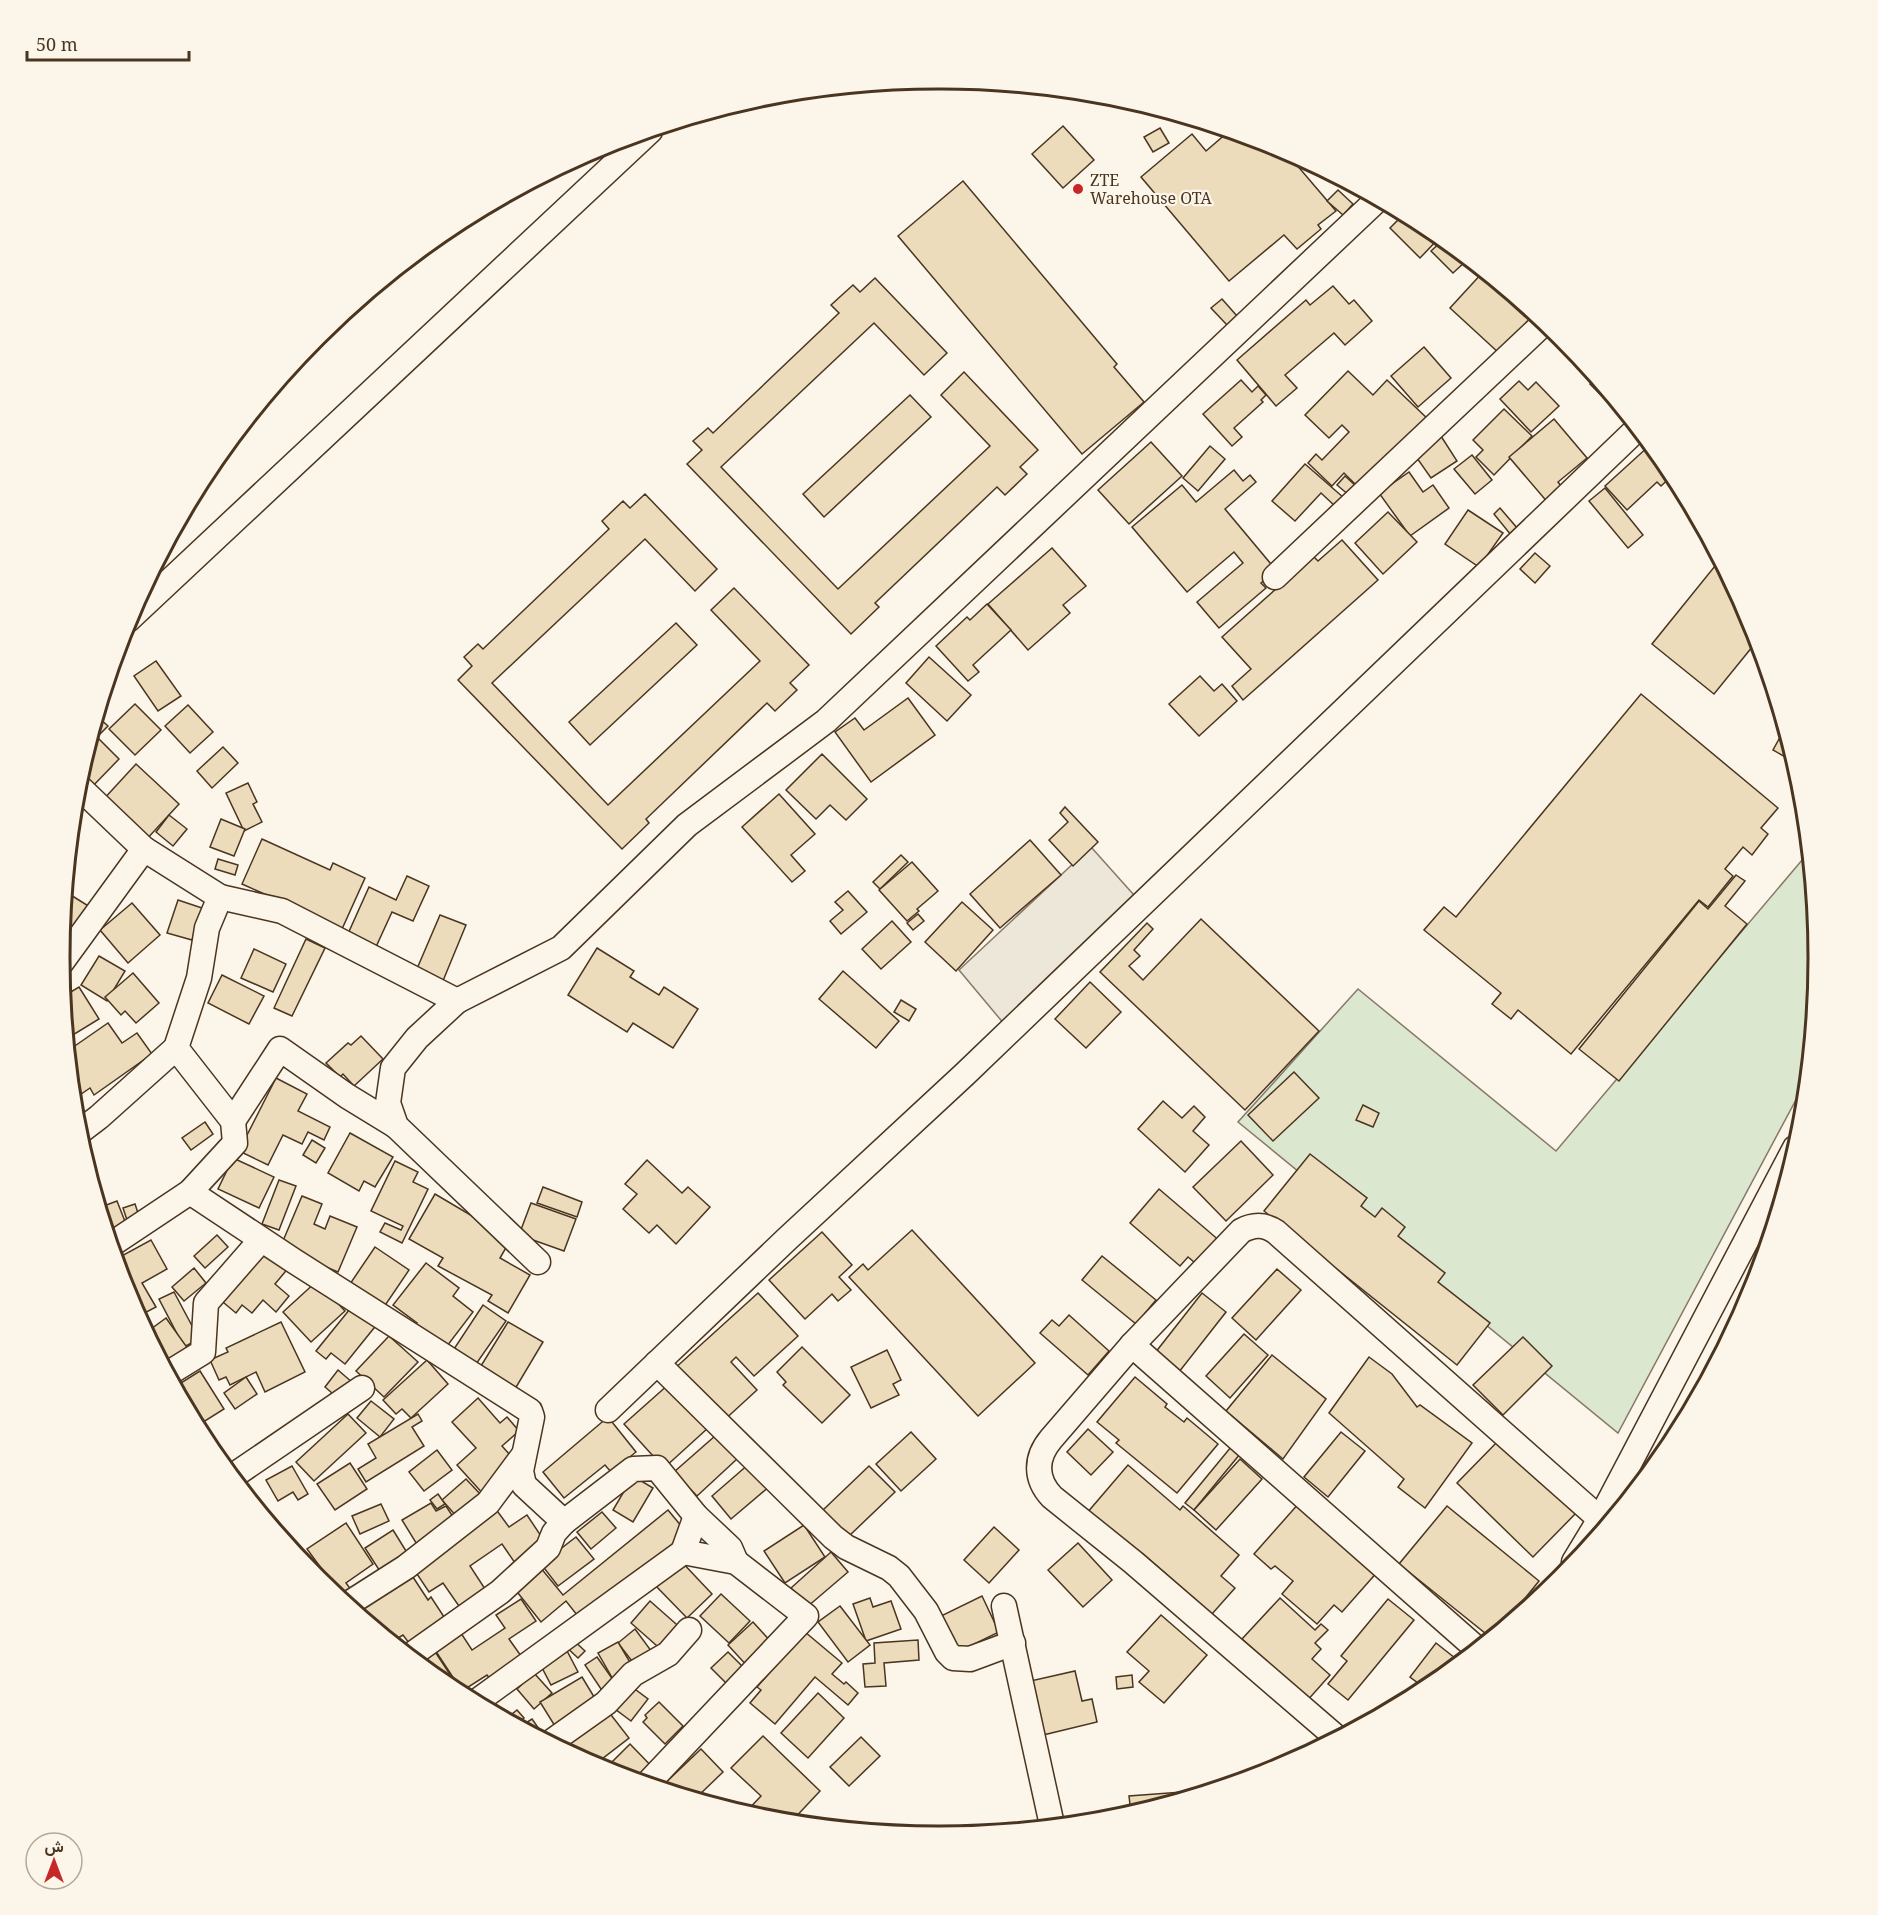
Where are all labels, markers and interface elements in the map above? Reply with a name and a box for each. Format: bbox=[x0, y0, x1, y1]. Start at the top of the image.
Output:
scale bar bbox=[27, 24, 189, 62]
text: 50 m bbox=[36, 32, 78, 56]
place label: ZTE Warehouse OTA bbox=[1090, 169, 1213, 209]
marker: ZTE Warehouse OTA bbox=[1071, 182, 1085, 196]
north arrow bbox=[24, 1831, 84, 1891]
text: ش bbox=[44, 1835, 64, 1857]

